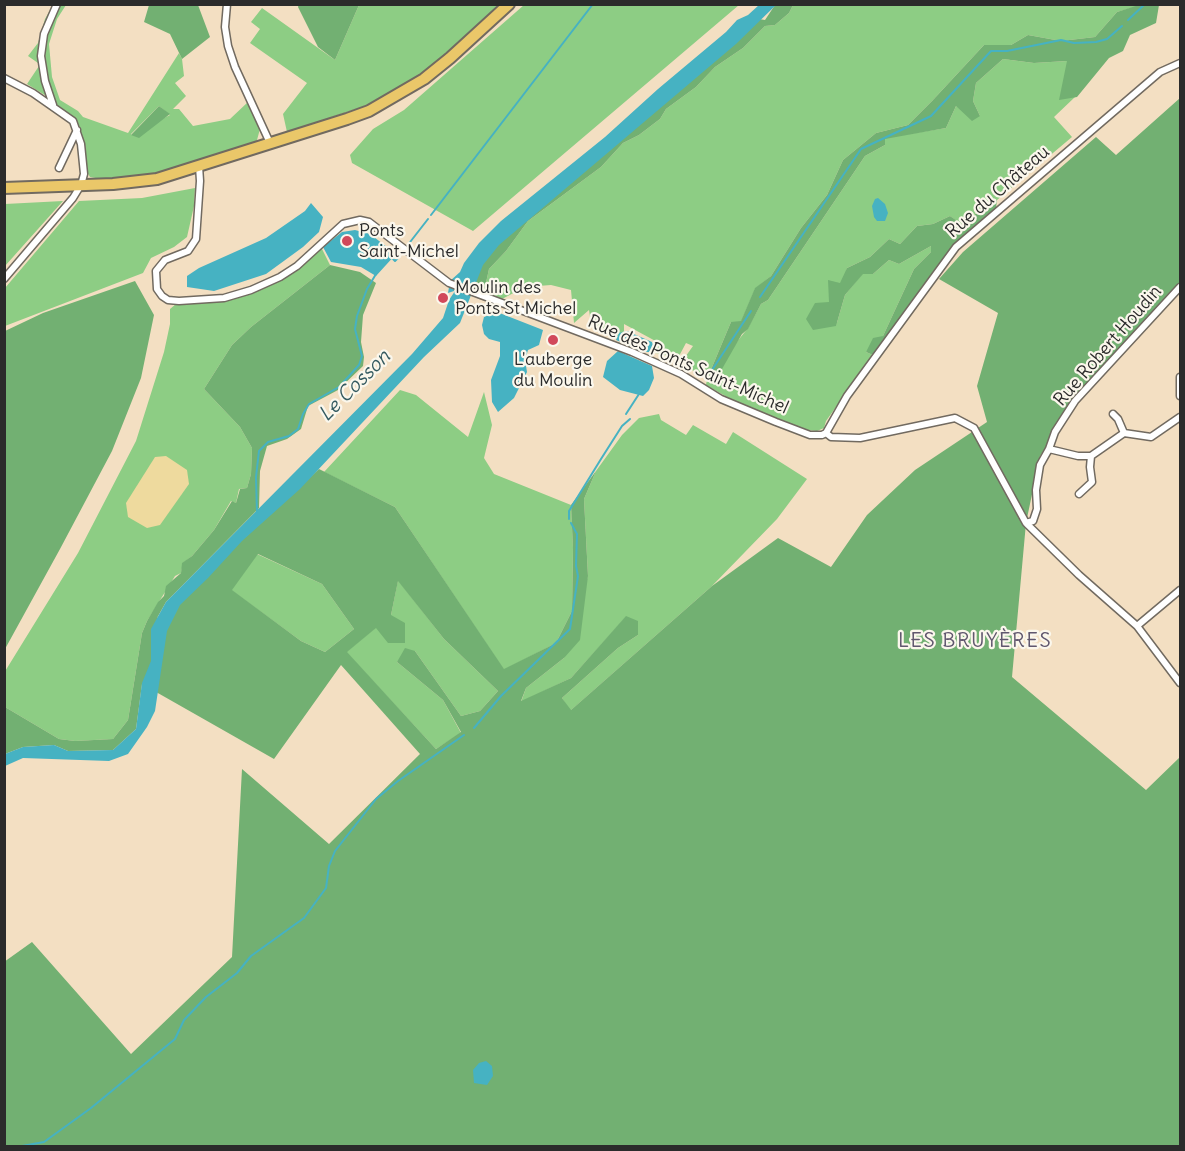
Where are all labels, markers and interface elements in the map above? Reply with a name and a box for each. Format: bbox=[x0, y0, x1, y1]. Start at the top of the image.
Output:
street label: Rue du Château bbox=[942, 141, 1054, 243]
place label: Ponts Saint-Michel bbox=[359, 220, 459, 262]
marker: Ponts Saint-Michel bbox=[340, 234, 354, 248]
place label: Moulin des Ponts St Michel bbox=[455, 277, 576, 320]
street label: Rue Robert Houdin bbox=[1050, 281, 1166, 411]
marker: Moulin des Ponts St Michel bbox=[436, 291, 450, 305]
street label: Rue des Ponts Saint-Michel bbox=[584, 311, 792, 419]
marker: L'auberge du Moulin bbox=[546, 333, 560, 347]
water label: Le Cosson bbox=[314, 345, 396, 427]
place label: L'auberge du Moulin bbox=[514, 349, 592, 392]
district label: LES BRUYÈRES bbox=[898, 629, 1052, 653]

